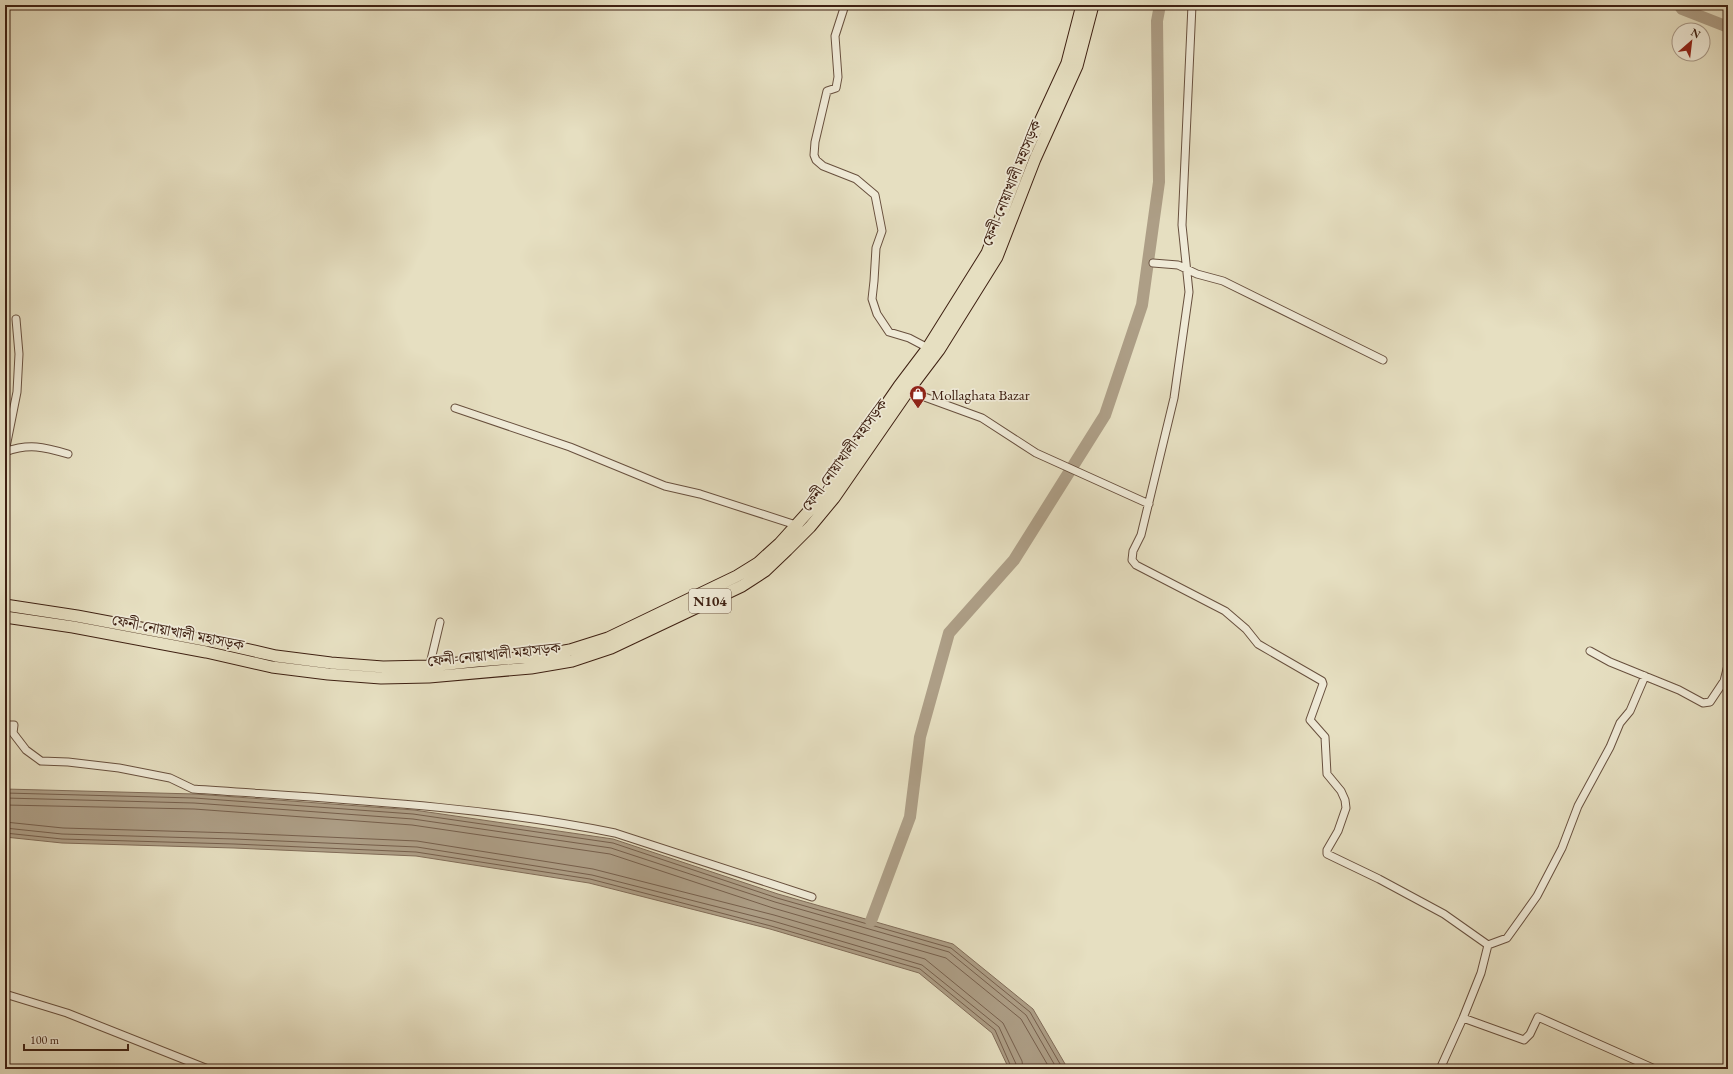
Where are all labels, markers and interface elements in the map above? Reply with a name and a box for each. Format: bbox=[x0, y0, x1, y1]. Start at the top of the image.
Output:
north arrow bbox=[1671, 22, 1711, 62]
text: N bbox=[1688, 25, 1703, 41]
street label: ফেনী-নোয়াখালী মহাসড়ক bbox=[977, 117, 1045, 249]
shop icon: Mollaghata Bazar bbox=[908, 384, 928, 409]
place label: Mollaghata Bazar bbox=[931, 385, 1030, 404]
street label: ফেনী-নোয়াখালী মহাসড়ক bbox=[797, 395, 891, 515]
road number: N104 bbox=[689, 589, 731, 613]
street label: ফেনী-নোয়াখালী মহাসড়ক bbox=[110, 610, 246, 654]
street label: ফেনী-নোয়াখালী মহাসড়ক bbox=[426, 637, 562, 670]
scale bar bbox=[24, 1026, 128, 1052]
text: 100 m bbox=[30, 1032, 60, 1048]

